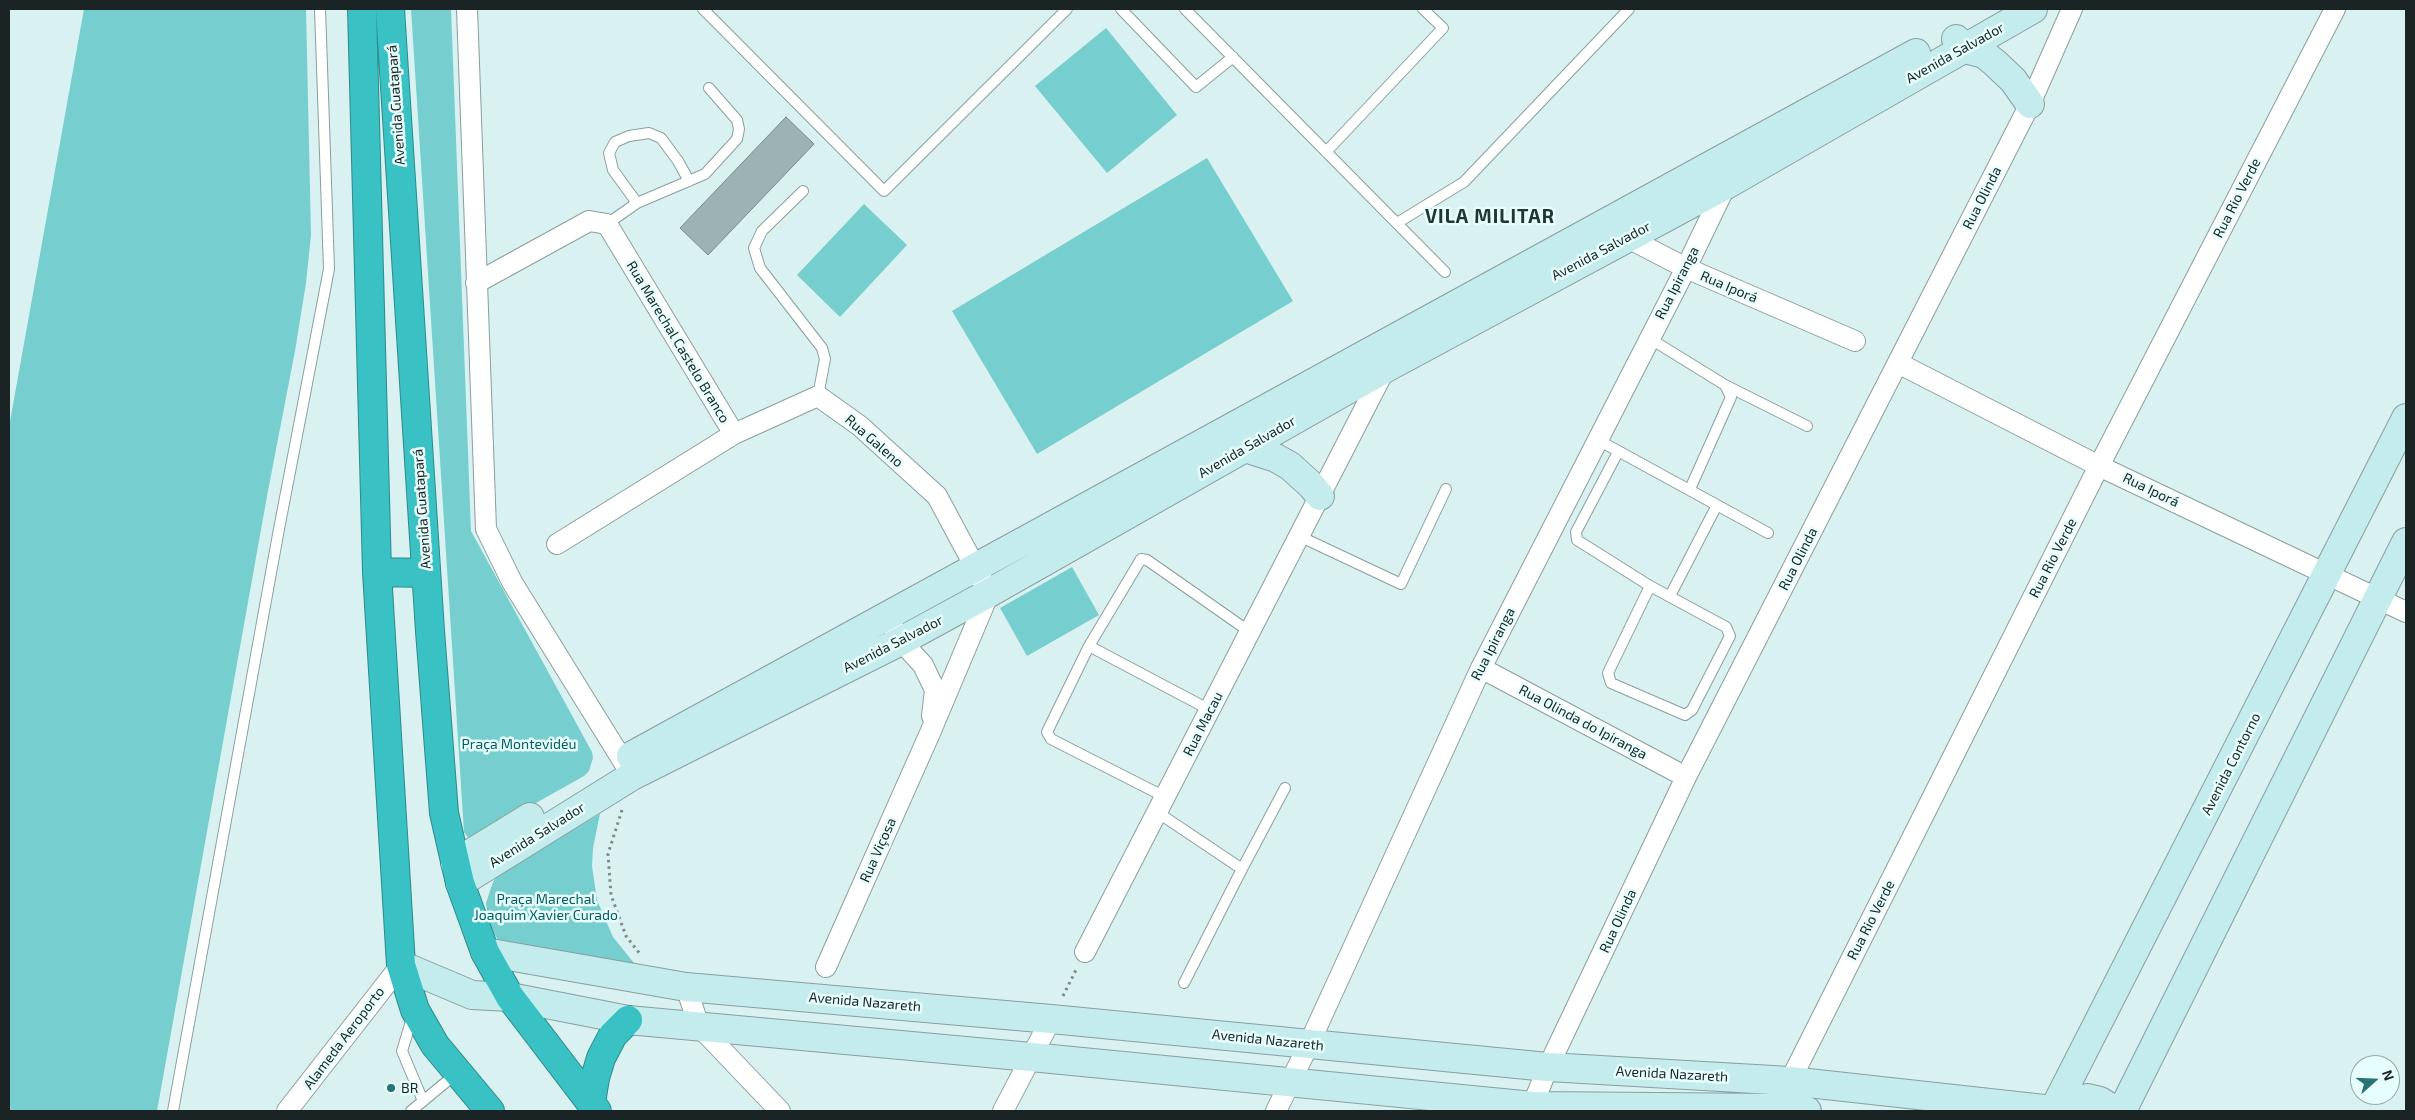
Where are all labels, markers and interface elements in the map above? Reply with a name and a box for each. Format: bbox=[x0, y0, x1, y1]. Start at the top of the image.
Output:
street label: Avenida Salvador bbox=[1903, 19, 2007, 87]
street label: Avenida Guatapará bbox=[383, 44, 409, 166]
street label: Rua Rio Verde bbox=[2210, 155, 2264, 241]
street label: Rua Olinda bbox=[1959, 164, 2005, 232]
district label: VILA MILITAR bbox=[1423, 206, 1557, 228]
street label: Avenida Salvador bbox=[1549, 218, 1653, 284]
street label: Rua Ipiranga bbox=[1651, 244, 1703, 322]
street label: Rua Marechal Castelo Branco bbox=[623, 258, 733, 426]
street label: Rua Iporá bbox=[1698, 267, 1760, 307]
street label: Rua Galeno bbox=[841, 411, 907, 471]
street label: Avenida Salvador bbox=[1195, 412, 1299, 482]
street label: Avenida Guatapará bbox=[409, 448, 435, 570]
street label: Rua Iporá bbox=[2120, 469, 2182, 511]
street label: Rua Rio Verde bbox=[2026, 515, 2080, 601]
street label: Rua Olinda bbox=[1775, 525, 1821, 593]
street label: Rua Ipiranga bbox=[1467, 605, 1519, 683]
street label: Avenida Salvador bbox=[840, 612, 946, 676]
street label: Rua Olinda do Ipiranga bbox=[1516, 681, 1650, 763]
street label: Rua Macau bbox=[1180, 689, 1226, 759]
street label: Avenida Contorno bbox=[2198, 710, 2264, 818]
park label: Praça Montevidéu bbox=[462, 736, 576, 752]
street label: Avenida Salvador bbox=[486, 799, 588, 871]
street label: Rua Viçosa bbox=[856, 815, 900, 885]
street label: Rua Rio Verde bbox=[1844, 877, 1898, 963]
street label: Rua Olinda bbox=[1596, 887, 1640, 955]
park label: Praça Marechal Joaquim Xavier Curado bbox=[474, 891, 618, 924]
street label: Alameda Aeroporto bbox=[300, 984, 388, 1092]
street label: Avenida Nazareth bbox=[808, 989, 922, 1015]
street label: Avenida Nazareth bbox=[1211, 1026, 1325, 1054]
north arrow bbox=[2350, 1055, 2400, 1105]
street label: Avenida Nazareth bbox=[1615, 1063, 1729, 1085]
text: N bbox=[2379, 1067, 2398, 1083]
place label: BR bbox=[401, 1080, 418, 1096]
marker: BR bbox=[385, 1082, 397, 1094]

